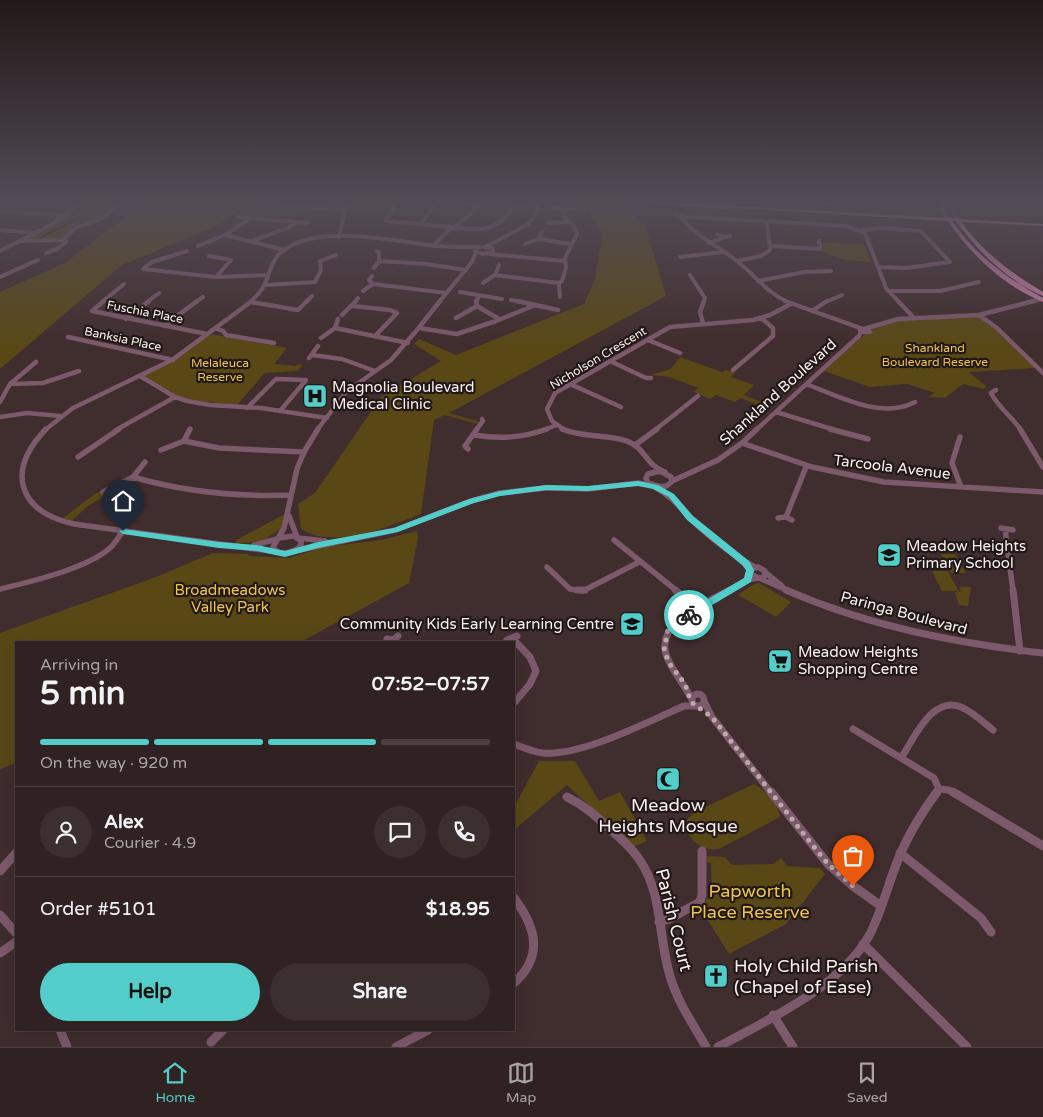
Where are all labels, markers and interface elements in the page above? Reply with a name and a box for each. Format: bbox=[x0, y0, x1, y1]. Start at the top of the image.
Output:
street label: Fuschia Place bbox=[106, 298, 185, 326]
street label: Nicholson Crescent bbox=[547, 323, 649, 392]
street label: Banksia Place bbox=[83, 324, 163, 354]
street label: Shankland Boulevard bbox=[716, 335, 840, 449]
park label: Shankland Boulevard Reserve bbox=[882, 341, 988, 369]
park label: Melaleuca Reserve bbox=[191, 356, 249, 384]
place label: Magnolia Boulevard Medical Clinic bbox=[332, 378, 474, 413]
hospital icon: Magnolia Boulevard Medical Clinic bbox=[302, 383, 328, 409]
street label: Tarcoola Avenue bbox=[832, 451, 952, 483]
pin bbox=[102, 480, 144, 531]
icon: home bbox=[109, 487, 137, 515]
place label: Meadow Heights Primary School bbox=[906, 537, 1026, 572]
school or university icon: Meadow Heights Primary School bbox=[876, 542, 902, 568]
park label: Broadmeadows Valley Park bbox=[174, 581, 286, 616]
street label: Paringa Boulevard bbox=[839, 587, 969, 639]
courier bbox=[664, 590, 714, 640]
icon: bike bbox=[675, 601, 703, 629]
school or university icon: Community Kids Early Learning Centre bbox=[619, 611, 645, 637]
place label: Community Kids Early Learning Centre bbox=[340, 615, 614, 633]
place label: Meadow Heights Shopping Centre bbox=[798, 643, 918, 678]
supermarket icon: Meadow Heights Shopping Centre bbox=[767, 648, 793, 674]
text: Arriving in bbox=[40, 655, 118, 675]
text: 07:52–07:57 bbox=[372, 673, 490, 695]
text: 5 min bbox=[40, 675, 125, 713]
text: On the way · 920 m bbox=[40, 753, 187, 773]
mosque icon: Meadow Heights Mosque bbox=[655, 766, 681, 792]
place label: Meadow Heights Mosque bbox=[598, 794, 738, 837]
button: person bbox=[40, 806, 92, 858]
button: chat bbox=[374, 806, 426, 858]
button: phone bbox=[438, 806, 490, 858]
text: Alex bbox=[104, 811, 144, 833]
text: Courier · 4.9 bbox=[104, 833, 196, 853]
pin bbox=[832, 835, 874, 886]
icon: bag bbox=[839, 842, 867, 870]
street label: Parish Court bbox=[651, 866, 697, 974]
park label: Papworth Place Reserve bbox=[690, 880, 810, 923]
text: Order #5101 bbox=[40, 898, 157, 920]
text: $18.95 bbox=[426, 898, 490, 920]
place label: Holy Child Parish (Chapel of Ease) bbox=[734, 955, 878, 998]
button: Help bbox=[40, 963, 260, 1021]
button: Share bbox=[270, 963, 490, 1021]
church icon: Holy Child Parish (Chapel of Ease) bbox=[703, 963, 729, 989]
tab: Home bbox=[155, 1059, 195, 1106]
tab: Map bbox=[506, 1059, 536, 1106]
tab: Saved bbox=[847, 1059, 888, 1106]

